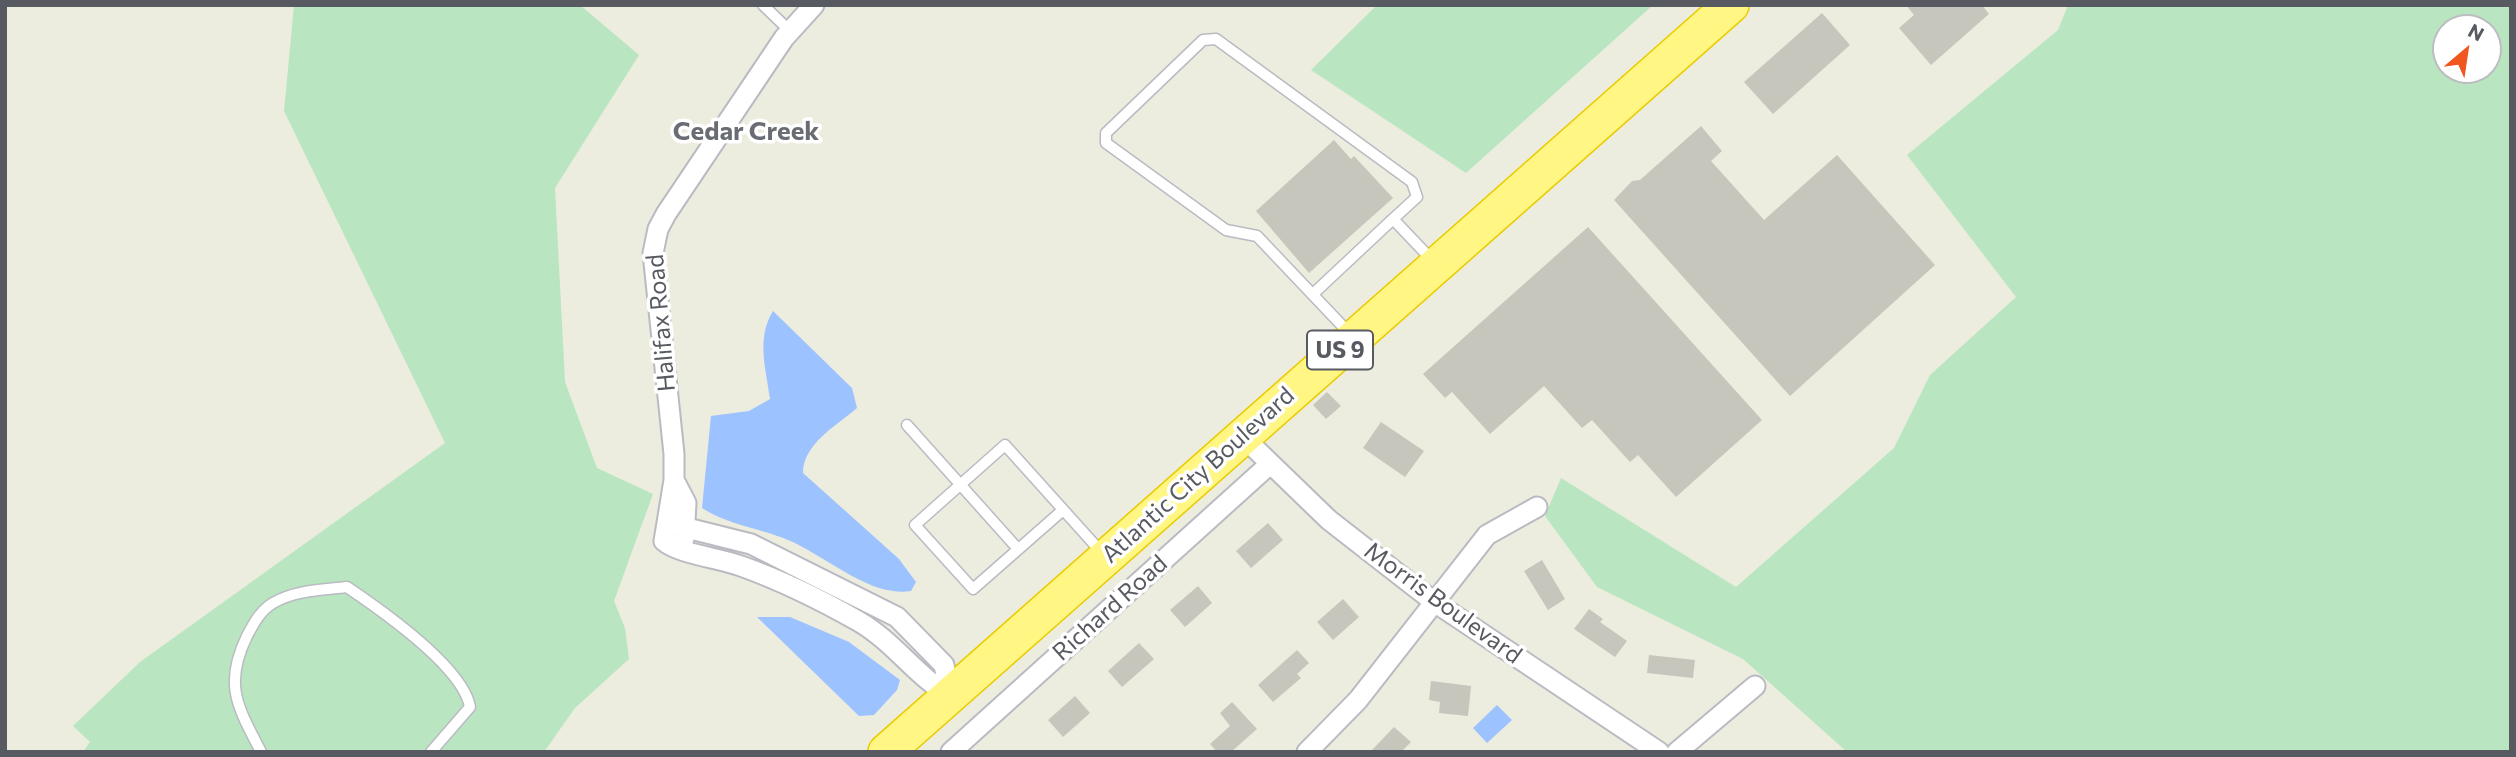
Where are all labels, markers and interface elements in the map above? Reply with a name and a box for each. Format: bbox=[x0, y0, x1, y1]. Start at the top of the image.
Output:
north arrow bbox=[2432, 14, 2502, 84]
text: N bbox=[2465, 18, 2488, 45]
district label: Cedar Creek bbox=[673, 115, 819, 147]
street label: Halifax Road bbox=[641, 253, 681, 393]
road number: US 9 bbox=[1307, 330, 1373, 370]
street label: Atlantic City Boulevard bbox=[1096, 381, 1300, 569]
street label: Morris Boulevard bbox=[1359, 536, 1527, 670]
street label: Richard Road bbox=[1047, 549, 1173, 667]

